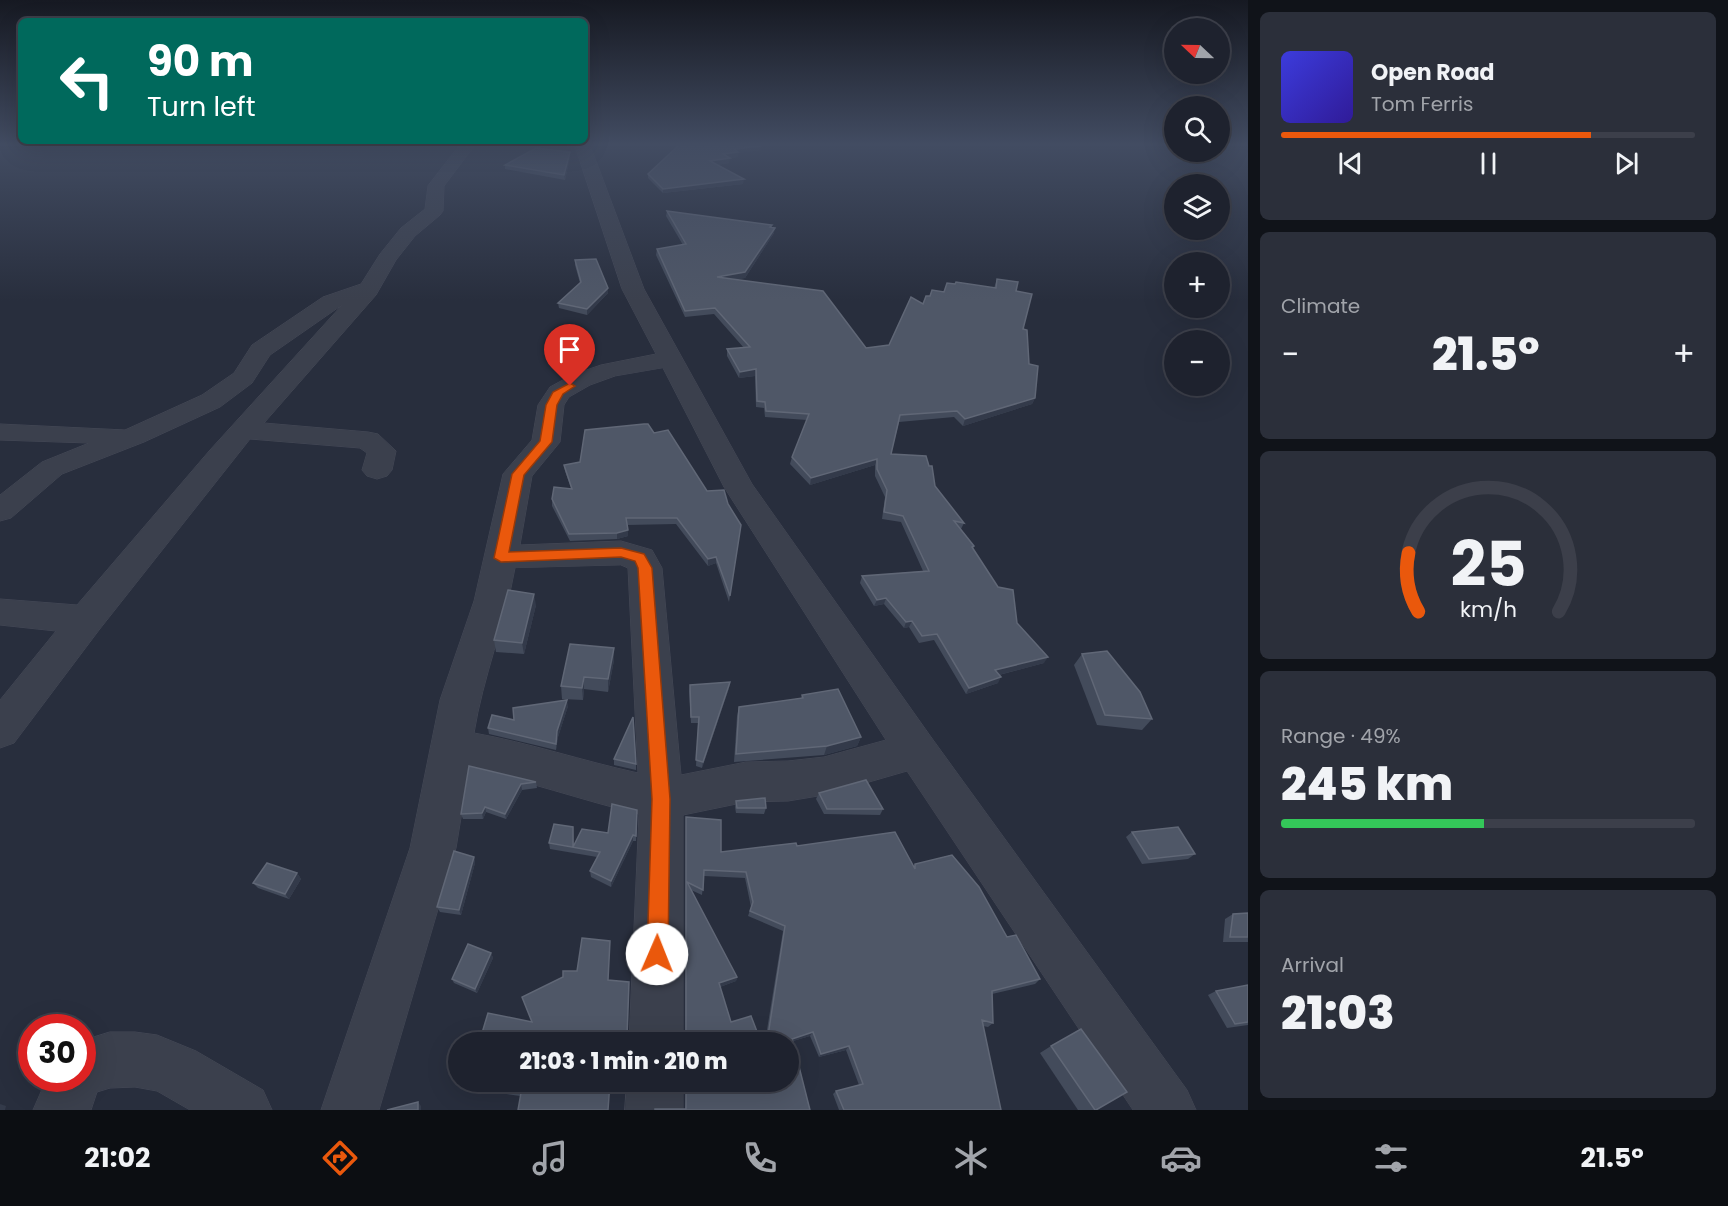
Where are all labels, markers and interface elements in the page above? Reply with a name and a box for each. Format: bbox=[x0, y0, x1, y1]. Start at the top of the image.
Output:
north arrow bbox=[1164, 18, 1230, 84]
map controls bbox=[1164, 18, 1230, 396]
text: 90 m bbox=[147, 32, 254, 91]
icon: left bbox=[48, 42, 126, 120]
text: Open Road bbox=[1371, 57, 1495, 88]
text: Turn left bbox=[147, 88, 256, 125]
text: Tom Ferris bbox=[1371, 90, 1473, 118]
button: search bbox=[1164, 96, 1230, 162]
icon: previous bbox=[1334, 147, 1367, 180]
icon: pause bbox=[1472, 147, 1505, 180]
icon: next bbox=[1610, 147, 1643, 180]
button: layers bbox=[1164, 174, 1230, 240]
button: + bbox=[1164, 252, 1230, 318]
text: Climate bbox=[1281, 292, 1360, 320]
text: 21.5° bbox=[1432, 323, 1540, 386]
pin bbox=[544, 324, 595, 386]
button: − bbox=[1164, 330, 1230, 396]
text: − bbox=[1281, 331, 1299, 378]
text: + bbox=[1672, 331, 1695, 378]
icon: arrive bbox=[553, 333, 586, 366]
text: 25 bbox=[1450, 520, 1526, 608]
text: km/h bbox=[1459, 594, 1517, 625]
text: Range · 49% bbox=[1281, 722, 1401, 750]
text: 245 km bbox=[1281, 753, 1453, 816]
position arrow bbox=[625, 922, 689, 986]
text: Arrival bbox=[1281, 951, 1344, 979]
text: 21:03 bbox=[1281, 982, 1395, 1045]
speed limit sign: 30 bbox=[18, 1014, 96, 1092]
text: 21:03 · 1 min · 210 m bbox=[520, 1046, 727, 1077]
icon: directions bbox=[319, 1137, 361, 1179]
icon: music bbox=[529, 1137, 571, 1179]
icon: phone bbox=[739, 1137, 781, 1179]
icon: climate bbox=[950, 1137, 992, 1179]
icon: car bbox=[1160, 1137, 1202, 1179]
icon: filters bbox=[1370, 1137, 1412, 1179]
text: 21:02 bbox=[84, 1139, 150, 1176]
text: 21.5° bbox=[1581, 1139, 1644, 1176]

